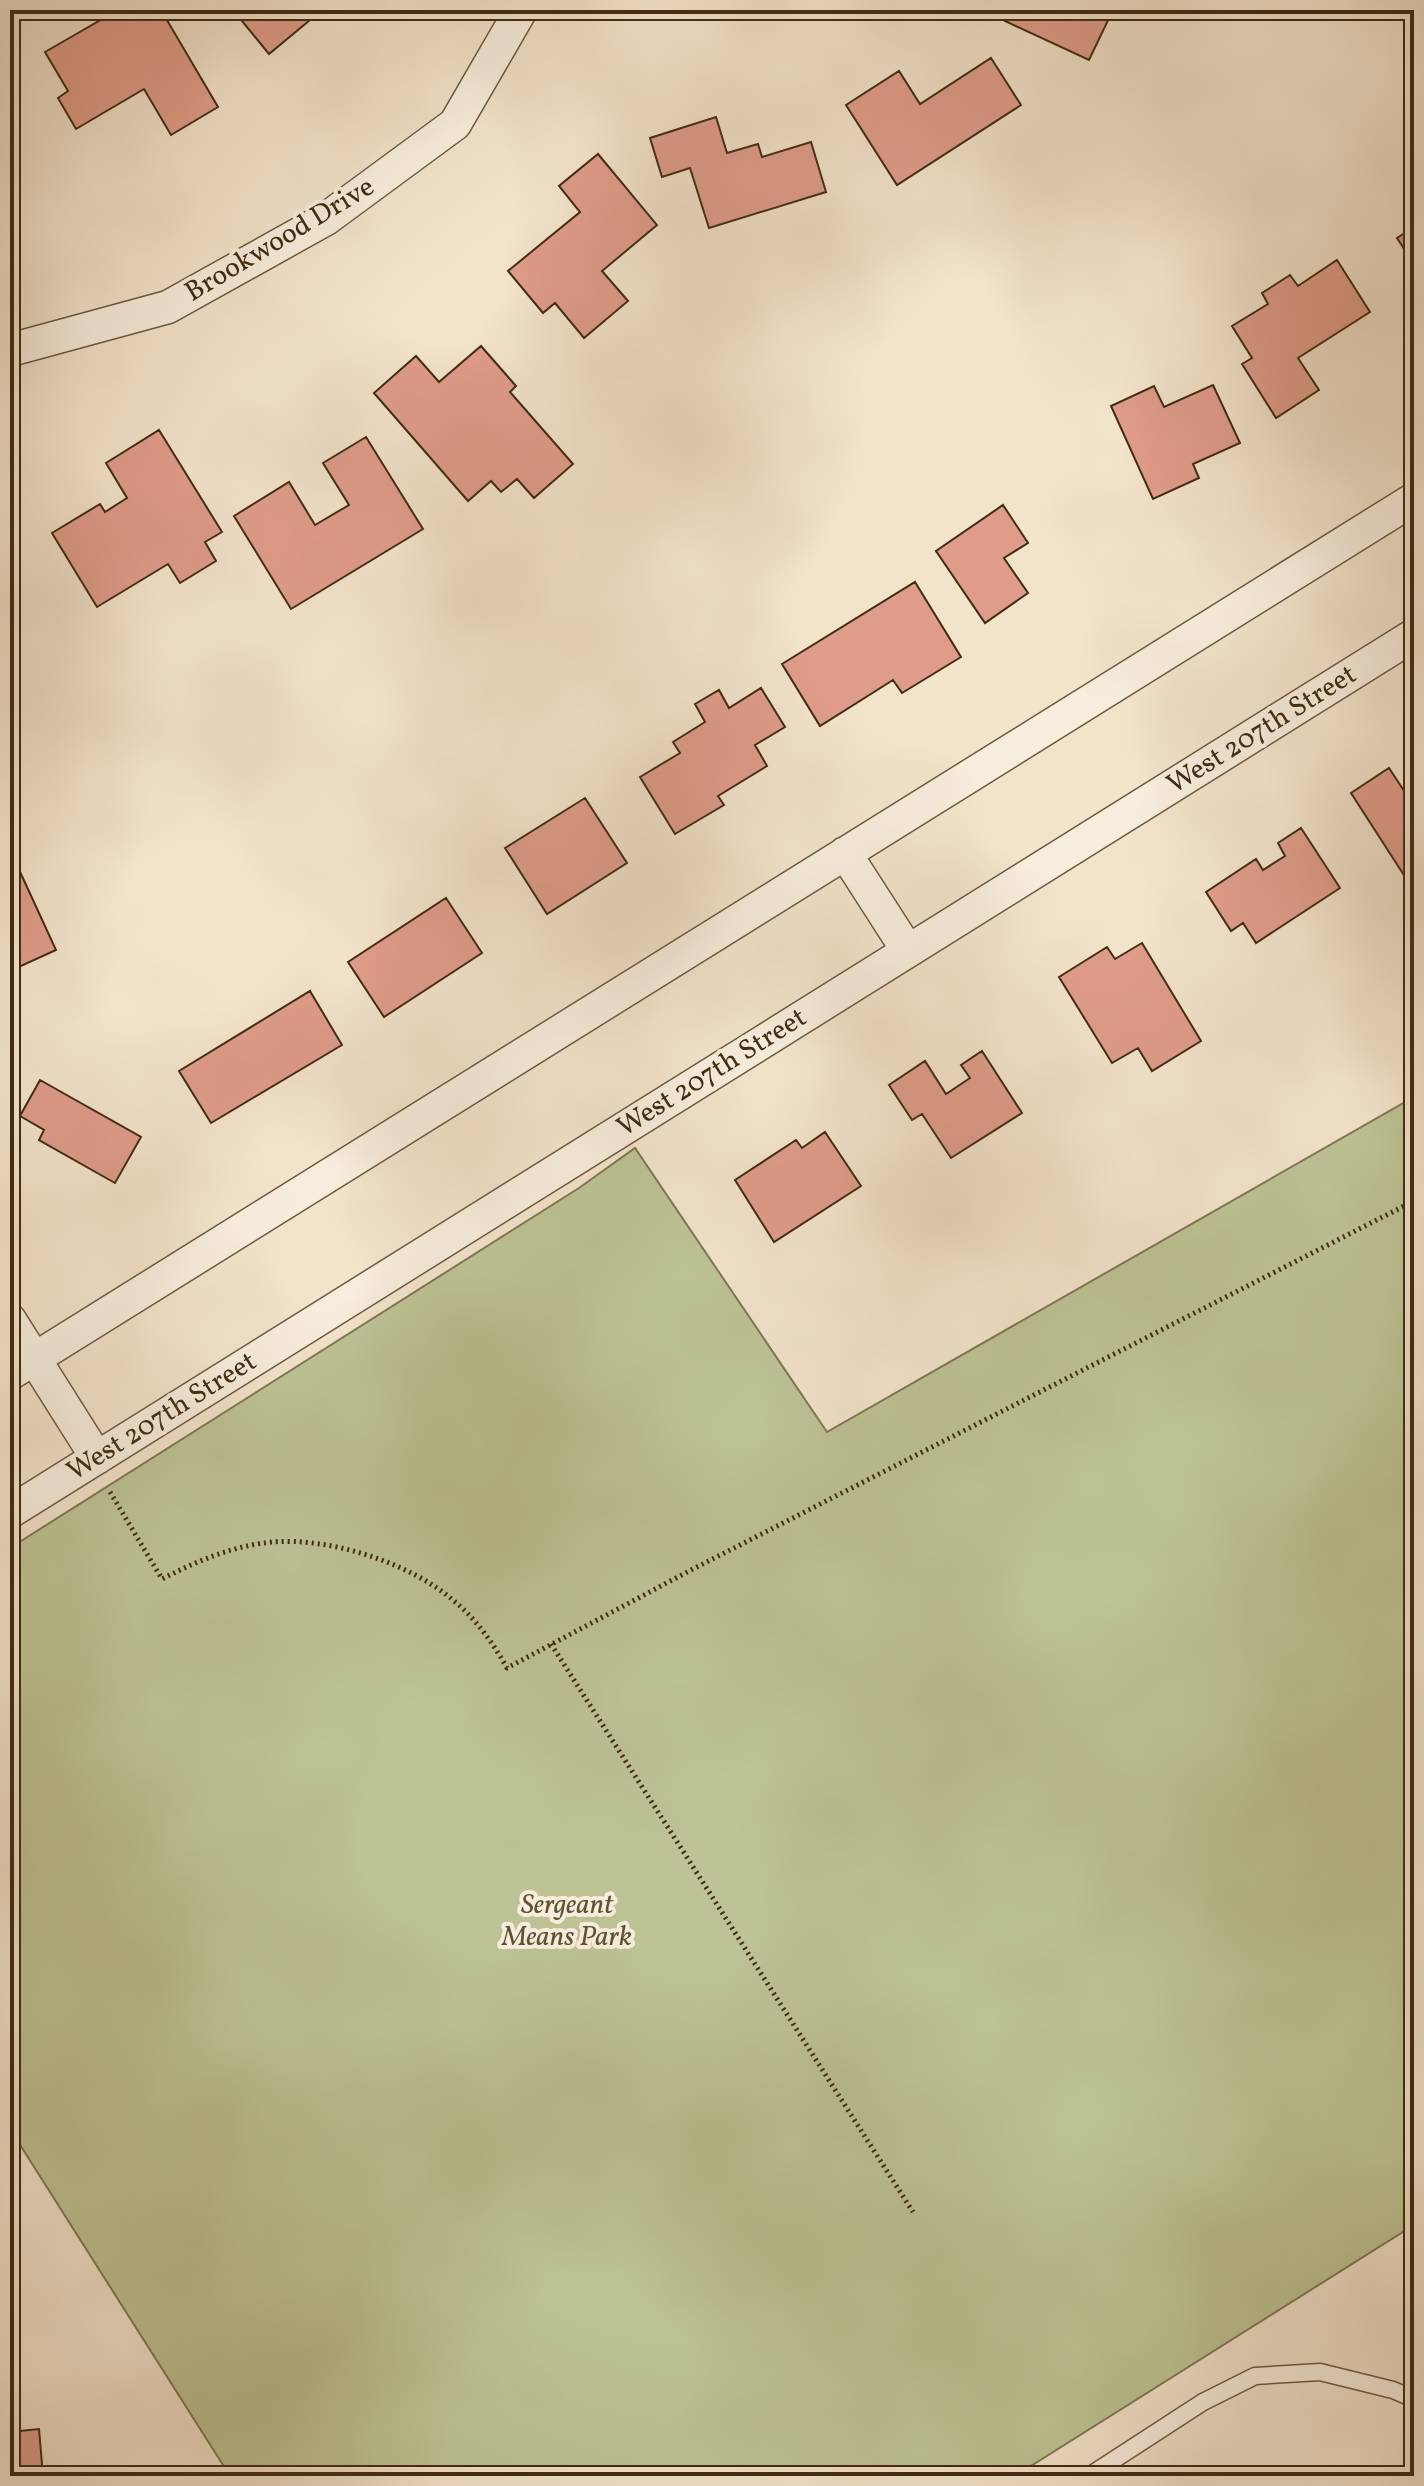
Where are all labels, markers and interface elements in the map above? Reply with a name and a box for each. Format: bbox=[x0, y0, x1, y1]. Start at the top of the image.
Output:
street label: Brookwood Drive bbox=[178, 168, 382, 312]
street label: West 207th Street bbox=[1160, 656, 1364, 804]
street label: West 207th Street bbox=[610, 999, 814, 1147]
street label: West 207th Street bbox=[60, 1343, 264, 1491]
park label: Sergeant Means Park bbox=[501, 1886, 632, 1957]

